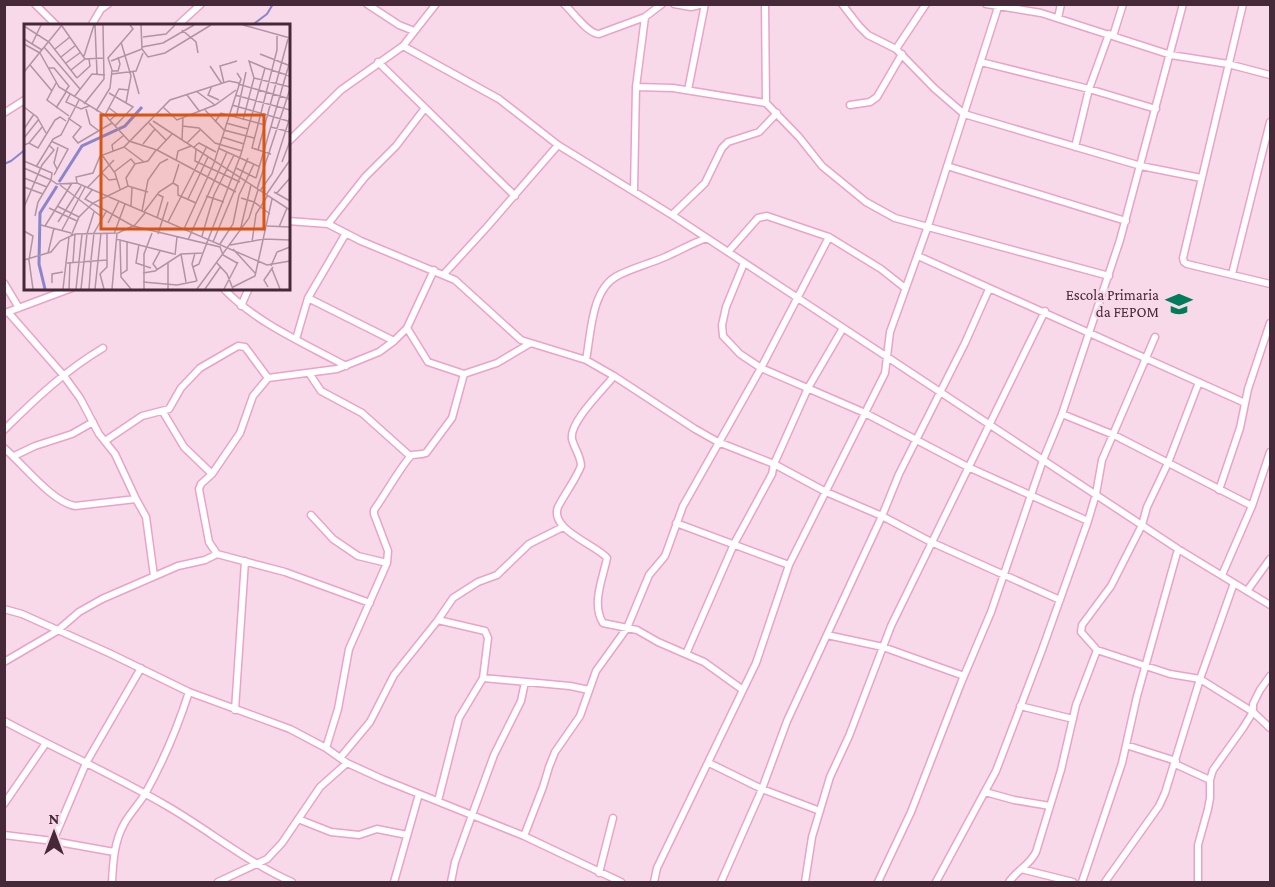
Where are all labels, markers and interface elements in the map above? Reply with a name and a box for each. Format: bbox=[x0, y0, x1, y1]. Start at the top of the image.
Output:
inset map bbox=[24, 24, 290, 290]
place label: Escola Primaria da FEPOM bbox=[1066, 287, 1159, 320]
school or university icon: Escola Primaria da FEPOM bbox=[1164, 289, 1194, 319]
north arrow bbox=[24, 803, 84, 863]
text: N bbox=[49, 810, 60, 827]

